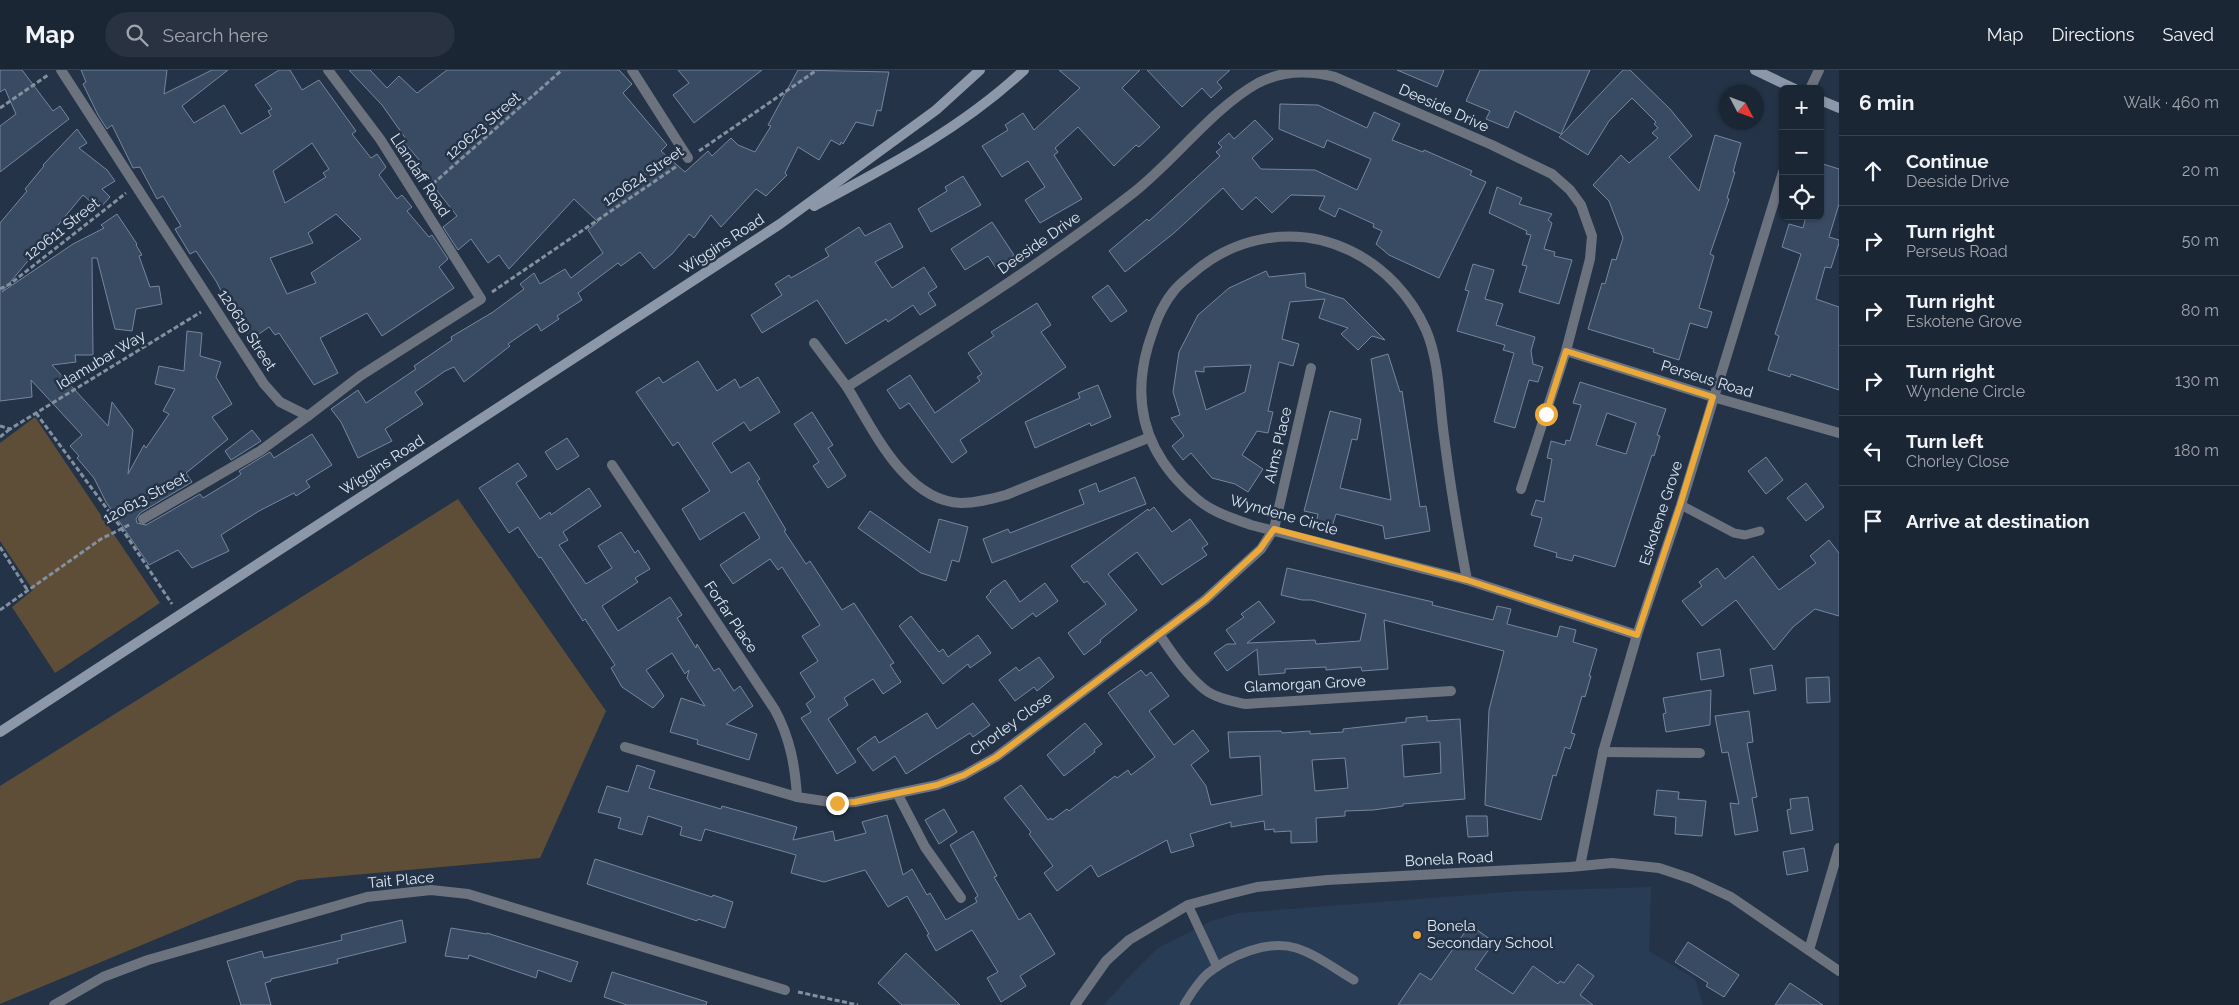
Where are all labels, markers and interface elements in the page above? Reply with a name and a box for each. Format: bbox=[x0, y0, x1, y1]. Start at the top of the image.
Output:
search box bbox=[105, 12, 455, 57]
text: Map bbox=[25, 20, 75, 49]
icon: search bbox=[123, 21, 151, 49]
text: Search here bbox=[163, 24, 268, 46]
text: Map bbox=[1987, 24, 2023, 45]
text: Directions bbox=[2051, 24, 2135, 45]
text: Saved bbox=[2163, 24, 2214, 45]
street label: Deeside Drive bbox=[1396, 80, 1492, 136]
north arrow bbox=[1719, 85, 1764, 130]
map controls bbox=[1779, 85, 1824, 220]
button: + bbox=[1779, 85, 1824, 130]
street label: 120623 Street bbox=[442, 88, 524, 164]
text: 6 min bbox=[1859, 90, 1914, 115]
text: Walk · 460 m bbox=[2123, 93, 2219, 112]
street label: Llandaff Road bbox=[386, 130, 454, 220]
button: − bbox=[1779, 130, 1824, 175]
street label: 120624 Street bbox=[599, 142, 687, 210]
text: Continue bbox=[1906, 150, 1989, 172]
icon: ahead bbox=[1859, 157, 1887, 185]
text: 20 m bbox=[2182, 161, 2219, 180]
text: Deeside Drive bbox=[1906, 172, 2009, 191]
button: locate bbox=[1779, 175, 1824, 220]
street label: 120611 Street bbox=[21, 194, 103, 264]
street label: Deeside Drive bbox=[994, 208, 1084, 278]
street label: Wiggins Road bbox=[677, 210, 767, 278]
text: Turn right bbox=[1906, 220, 1995, 242]
icon: right bbox=[1859, 227, 1887, 255]
text: 50 m bbox=[2182, 231, 2219, 250]
text: Perseus Road bbox=[1906, 242, 2008, 261]
street label: 120619 Street bbox=[214, 286, 280, 374]
text: Turn right bbox=[1906, 290, 1995, 312]
icon: right bbox=[1859, 297, 1887, 325]
text: 80 m bbox=[2181, 301, 2219, 320]
text: Eskotene Grove bbox=[1906, 312, 2022, 331]
street label: Idamubar Way bbox=[53, 326, 149, 394]
street label: Perseus Road bbox=[1659, 356, 1755, 402]
text: Turn right bbox=[1906, 360, 1995, 382]
icon: right bbox=[1859, 367, 1887, 395]
text: 130 m bbox=[2175, 371, 2219, 390]
text: Wyndene Circle bbox=[1906, 382, 2025, 401]
route start bbox=[1535, 403, 1558, 426]
street label: Alms Place bbox=[1260, 405, 1296, 485]
text: Turn left bbox=[1906, 430, 1983, 452]
street label: Wiggins Road bbox=[337, 431, 427, 499]
icon: left bbox=[1859, 437, 1887, 465]
text: 180 m bbox=[2174, 441, 2219, 460]
text: Chorley Close bbox=[1906, 452, 2009, 471]
street label: Eskotene Grove bbox=[1636, 458, 1686, 567]
street label: 120613 Street bbox=[100, 468, 190, 528]
street label: Wyndene Circle bbox=[1228, 491, 1340, 539]
icon: arrive bbox=[1859, 507, 1887, 535]
text: Arrive at destination bbox=[1906, 510, 2090, 532]
street label: Forfar Place bbox=[700, 578, 762, 657]
street label: Glamorgan Grove bbox=[1244, 672, 1366, 696]
street label: Chorley Close bbox=[967, 688, 1056, 760]
route end bbox=[826, 792, 849, 815]
street label: Bonela Road bbox=[1404, 848, 1494, 870]
street label: Tait Place bbox=[367, 868, 435, 892]
place label: Bonela Secondary School bbox=[1427, 917, 1554, 952]
marker: Bonela Secondary School bbox=[1411, 929, 1423, 941]

